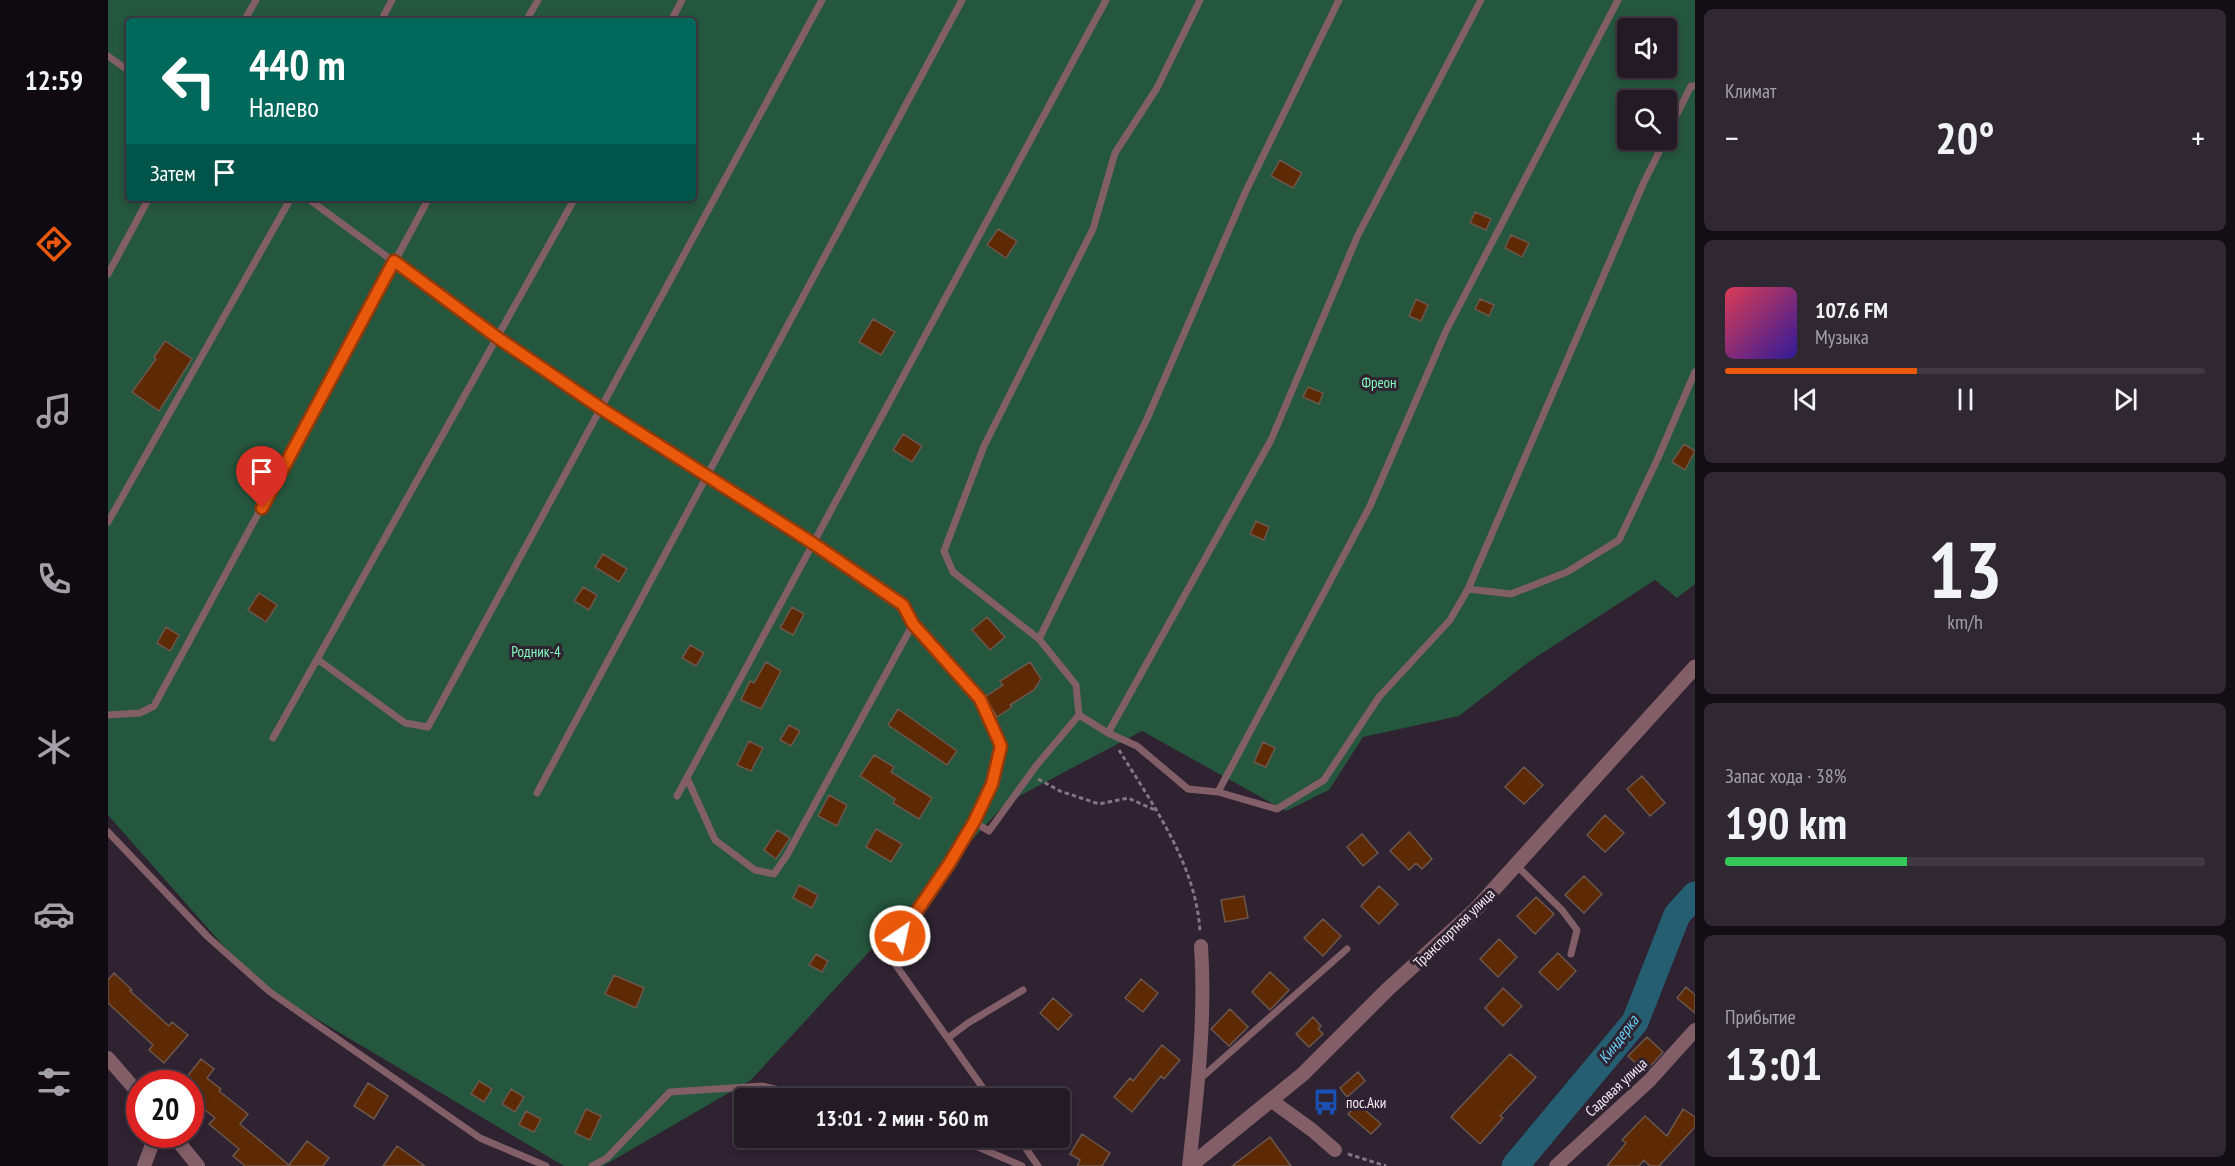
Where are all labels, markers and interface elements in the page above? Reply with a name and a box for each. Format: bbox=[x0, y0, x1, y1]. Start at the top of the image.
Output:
map controls bbox=[1617, 18, 1677, 150]
button: sound bbox=[1617, 18, 1677, 78]
text: 440 m bbox=[249, 37, 346, 92]
icon: left bbox=[150, 42, 228, 120]
text: 12:59 bbox=[25, 63, 83, 97]
text: Климат bbox=[1725, 78, 1776, 104]
text: Налево bbox=[249, 90, 319, 124]
button: search bbox=[1617, 90, 1677, 150]
text: 20° bbox=[1935, 108, 1995, 166]
text: − bbox=[1725, 116, 1739, 159]
text: + bbox=[2191, 116, 2205, 159]
icon: arrive bbox=[208, 156, 241, 189]
text: Затем bbox=[150, 159, 196, 187]
icon: directions bbox=[33, 223, 75, 265]
text: 107.6 FM bbox=[1815, 296, 1888, 324]
text: Музыка bbox=[1815, 324, 1869, 350]
park label: Фреон bbox=[1361, 373, 1397, 392]
icon: previous bbox=[1789, 383, 1822, 416]
icon: pause bbox=[1949, 383, 1982, 416]
icon: next bbox=[2109, 383, 2142, 416]
icon: music bbox=[33, 390, 75, 432]
pin bbox=[236, 446, 287, 508]
icon: arrive bbox=[245, 455, 278, 488]
text: 13 bbox=[1928, 519, 2002, 620]
icon: phone bbox=[33, 558, 75, 600]
text: km/h bbox=[1947, 609, 1983, 635]
park label: Родник-4 bbox=[511, 642, 561, 661]
icon: climate bbox=[33, 726, 75, 768]
text: Запас хода · 38% bbox=[1725, 763, 1846, 789]
text: 190 km bbox=[1725, 793, 1847, 851]
street label: Транспортная улица bbox=[1409, 884, 1499, 972]
icon: car bbox=[33, 893, 75, 935]
position arrow bbox=[868, 904, 932, 968]
text: Прибытие bbox=[1725, 1004, 1796, 1030]
water label: Киндерка bbox=[1593, 1010, 1644, 1067]
text: 13:01 bbox=[1725, 1034, 1822, 1092]
street label: Садовая улица bbox=[1581, 1054, 1651, 1120]
icon: filters bbox=[33, 1061, 75, 1103]
speed limit sign: 20 bbox=[126, 1070, 204, 1148]
bus stop icon: пос.Аки bbox=[1311, 1087, 1341, 1117]
place label: пос.Аки bbox=[1346, 1093, 1386, 1112]
text: 13:01 · 2 мин · 560 m bbox=[816, 1104, 988, 1132]

